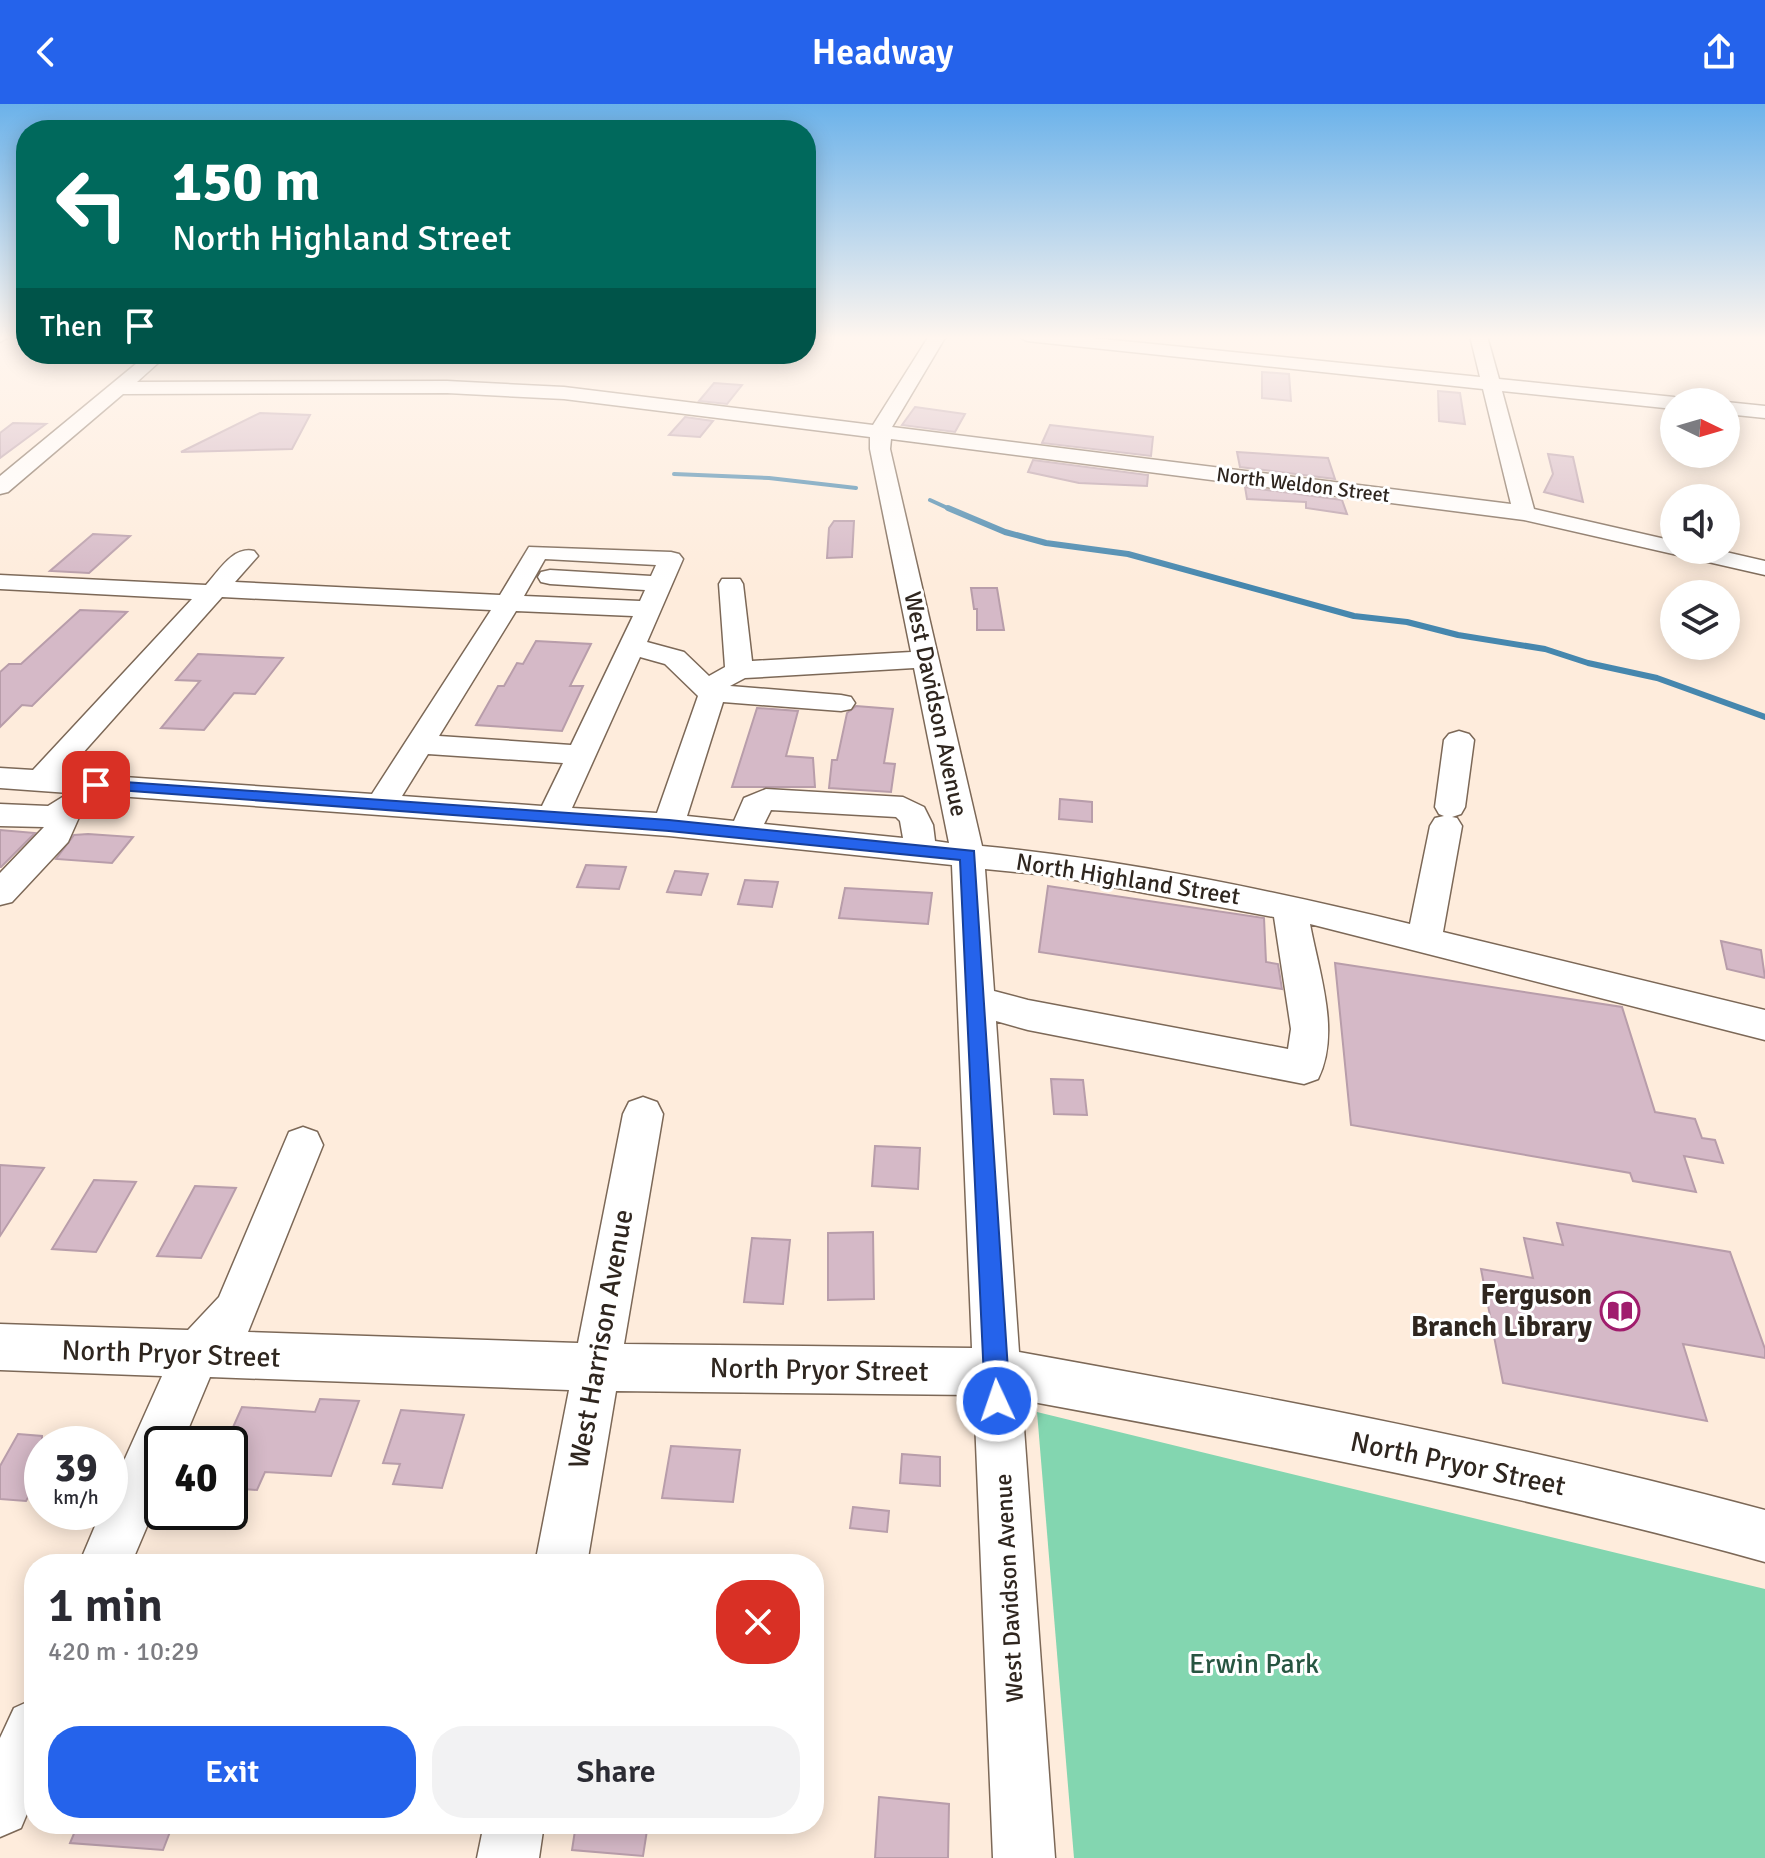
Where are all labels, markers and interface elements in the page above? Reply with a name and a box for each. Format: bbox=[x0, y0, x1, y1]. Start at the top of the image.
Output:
icon: back bbox=[24, 30, 68, 74]
text: Headway bbox=[812, 30, 953, 75]
icon: share bbox=[1697, 30, 1741, 74]
text: 150 m bbox=[172, 147, 320, 216]
icon: left bbox=[40, 152, 144, 256]
text: North Highland Street bbox=[172, 216, 511, 261]
icon: arrive bbox=[118, 304, 162, 348]
text: Then bbox=[40, 308, 102, 345]
north arrow bbox=[1660, 388, 1740, 468]
map controls bbox=[1660, 388, 1740, 660]
street label: North Weldon Street bbox=[1215, 462, 1391, 508]
button: sound bbox=[1660, 484, 1740, 564]
button: layers bbox=[1660, 580, 1740, 660]
street label: West Davidson Avenue bbox=[898, 589, 974, 819]
pin bbox=[62, 751, 130, 819]
icon: arrive bbox=[74, 763, 118, 807]
street label: North Highland Street bbox=[1014, 846, 1242, 912]
street label: West Harrison Avenue bbox=[561, 1207, 641, 1471]
place label: Ferguson Branch Library bbox=[1411, 1278, 1592, 1344]
library icon: Ferguson Branch Library bbox=[1599, 1290, 1641, 1332]
street label: North Pryor Street bbox=[61, 1333, 281, 1375]
street label: North Pryor Street bbox=[709, 1351, 929, 1389]
position arrow bbox=[955, 1359, 1039, 1443]
street label: North Pryor Street bbox=[1347, 1425, 1569, 1503]
speed limit sign: 40 bbox=[144, 1426, 248, 1530]
text: 39 bbox=[54, 1443, 98, 1493]
street label: West Davidson Avenue bbox=[988, 1473, 1030, 1703]
text: km/h bbox=[53, 1485, 99, 1510]
text: 1 min bbox=[48, 1576, 163, 1635]
button: close bbox=[716, 1580, 800, 1664]
text: 420 m · 10:29 bbox=[48, 1636, 199, 1668]
park label: Erwin Park bbox=[1189, 1647, 1319, 1681]
button: Exit bbox=[48, 1726, 416, 1818]
button: Share bbox=[432, 1726, 800, 1818]

